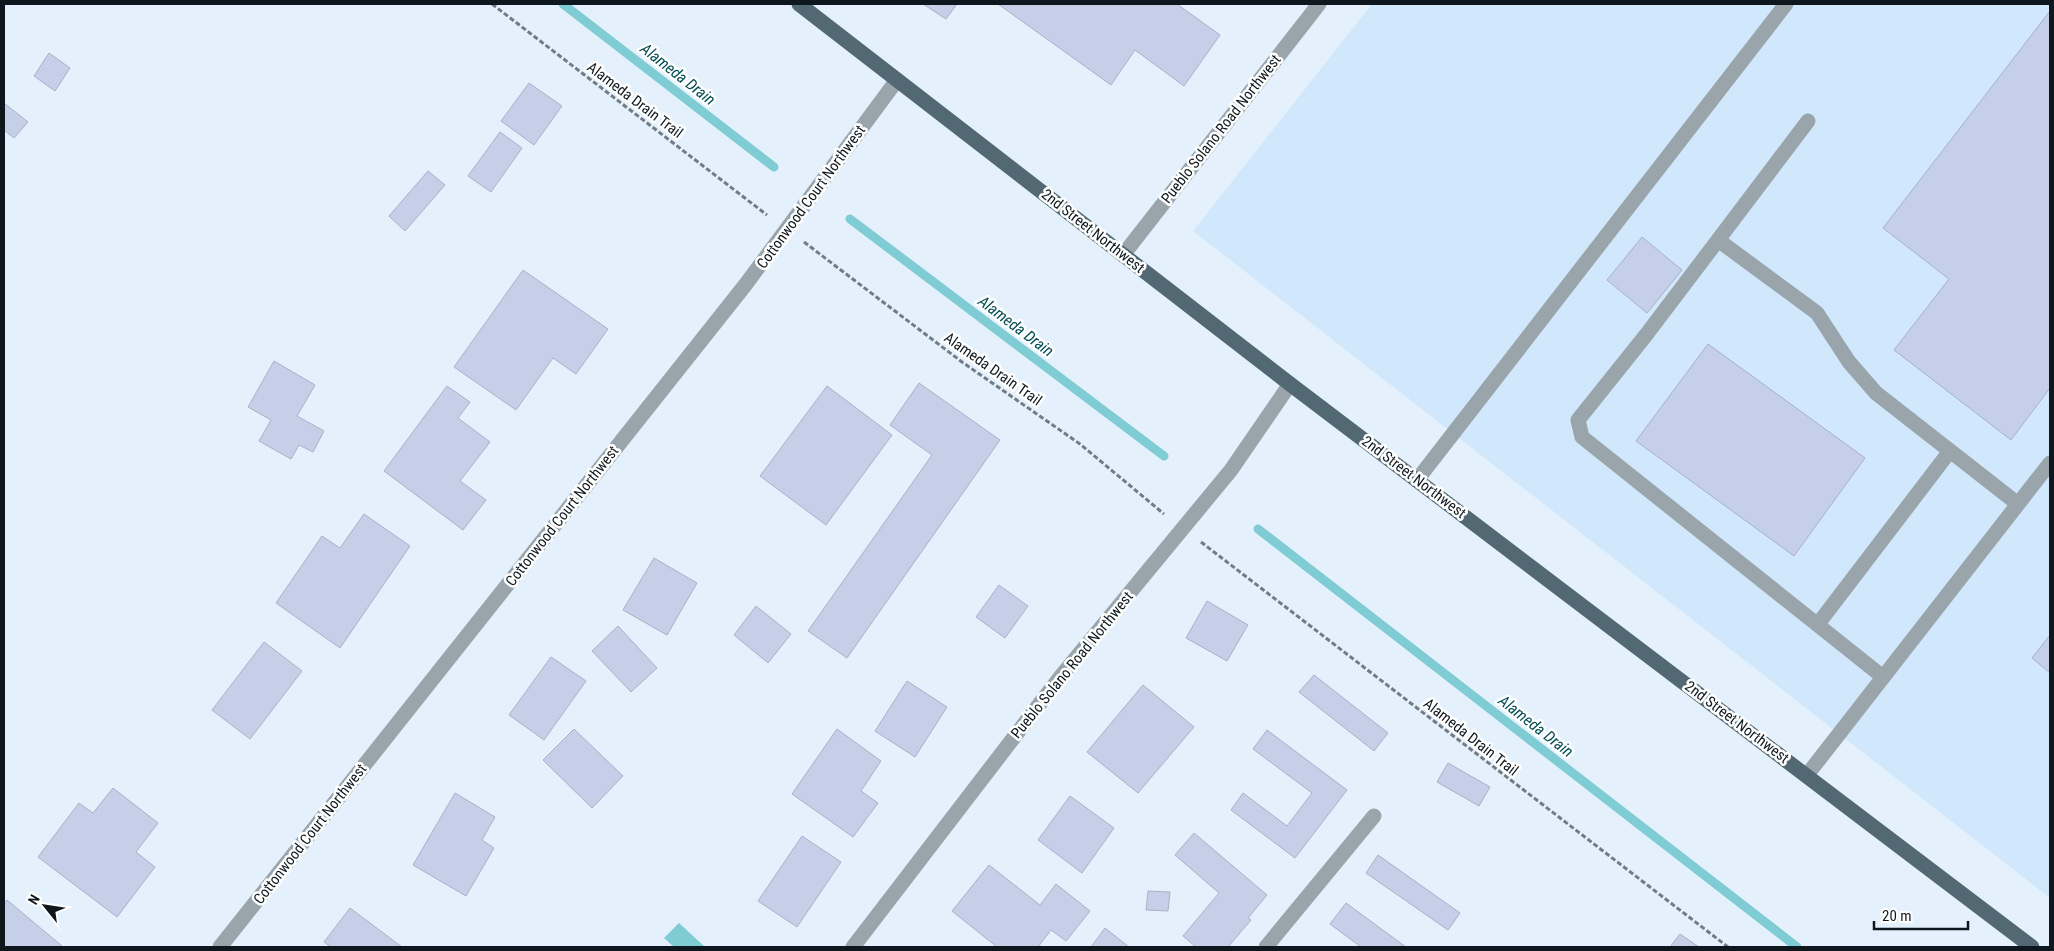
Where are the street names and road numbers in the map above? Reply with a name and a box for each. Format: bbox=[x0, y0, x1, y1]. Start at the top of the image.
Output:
street label: Pueblo Solano Road Northwest bbox=[1157, 51, 1285, 207]
street label: Alameda Drain Trail bbox=[584, 58, 686, 142]
street label: Cottonwood Court Northwest bbox=[753, 122, 869, 272]
street label: 2nd Street Northwest bbox=[1038, 185, 1148, 277]
street label: Alameda Drain Trail bbox=[941, 329, 1045, 409]
street label: 2nd Street Northwest bbox=[1358, 432, 1470, 522]
street label: Cottonwood Court Northwest bbox=[502, 442, 622, 590]
street label: Pueblo Solano Road Northwest bbox=[1007, 588, 1137, 742]
street label: 2nd Street Northwest bbox=[1681, 677, 1793, 767]
street label: Alameda Drain Trail bbox=[1420, 694, 1522, 780]
street label: Cottonwood Court Northwest bbox=[250, 760, 370, 908]

